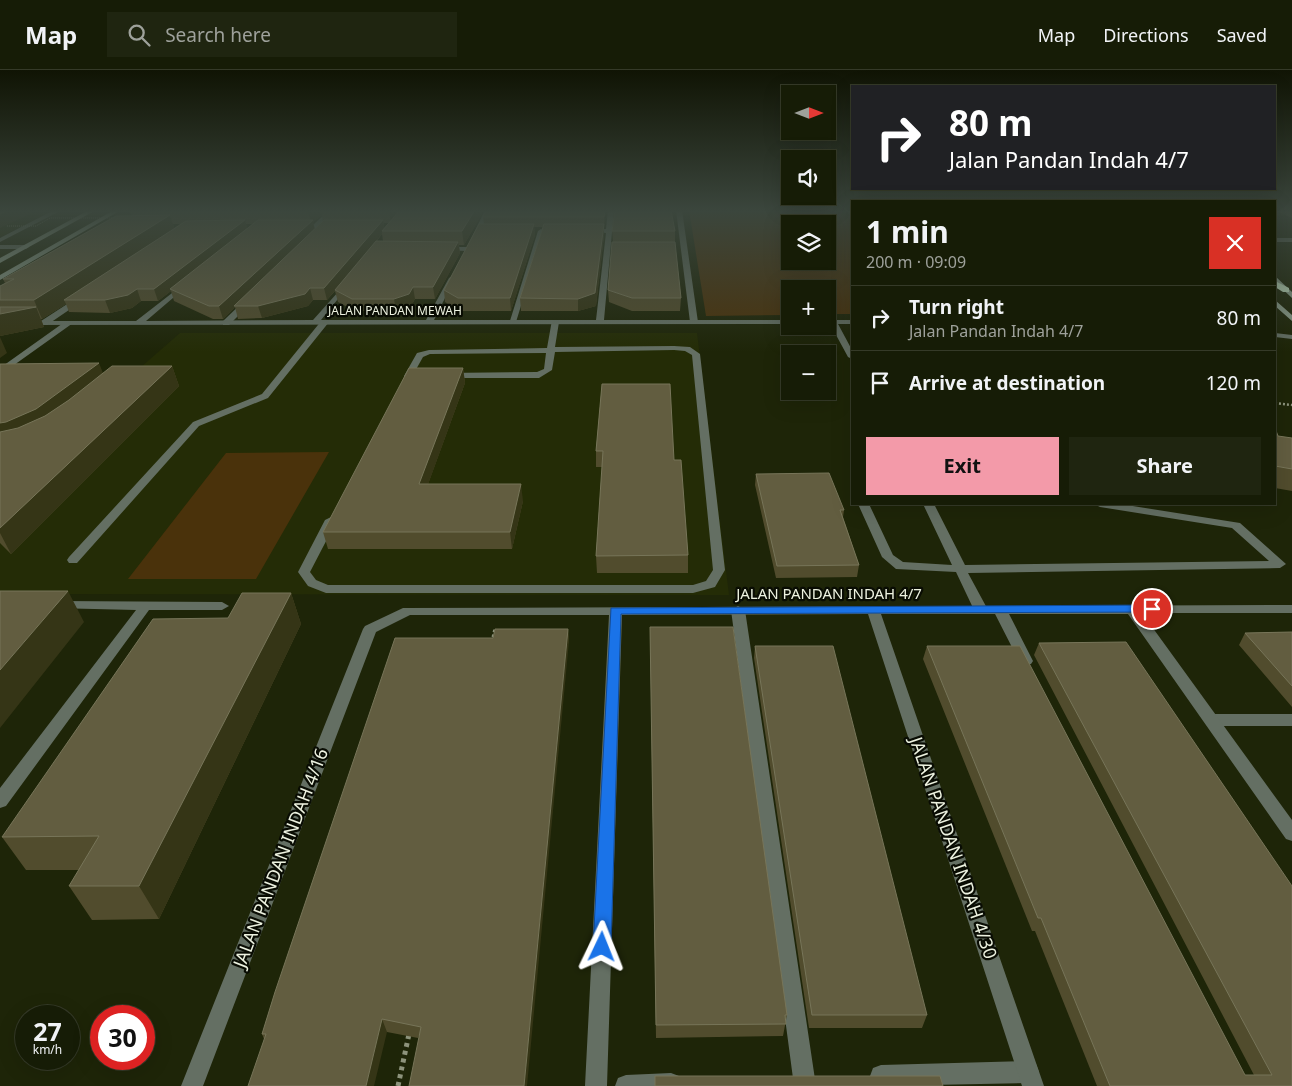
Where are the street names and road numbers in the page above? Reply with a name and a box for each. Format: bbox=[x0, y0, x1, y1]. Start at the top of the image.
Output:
street label: JALAN PANDAN MEWAH bbox=[327, 302, 462, 319]
street label: JALAN PANDAN INDAH 4/7 bbox=[734, 583, 922, 603]
street label: JALAN PANDAN INDAH 4/30 bbox=[904, 732, 1003, 962]
street label: JALAN PANDAN INDAH 4/16 bbox=[226, 744, 333, 973]

